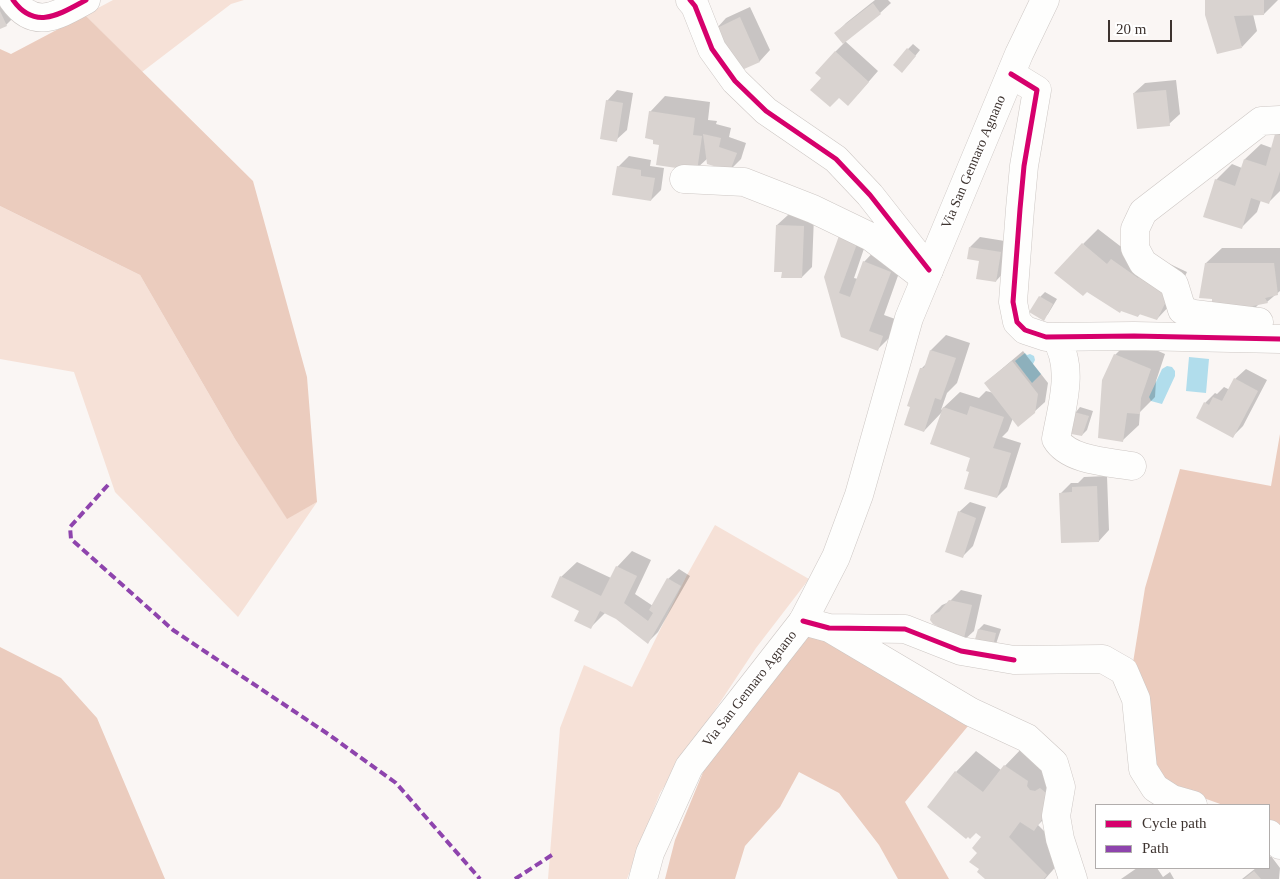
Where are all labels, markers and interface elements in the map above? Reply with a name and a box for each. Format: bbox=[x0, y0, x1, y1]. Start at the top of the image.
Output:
scale bar bbox=[1110, 10, 1174, 42]
text: 20 m bbox=[1116, 21, 1146, 37]
street label: Via San Gennaro Agnano bbox=[938, 93, 1010, 231]
street label: Via San Gennaro Agnano bbox=[699, 627, 801, 751]
legend bbox=[1095, 804, 1270, 869]
text: Cycle path bbox=[1142, 815, 1207, 831]
text: Path bbox=[1142, 840, 1169, 856]

